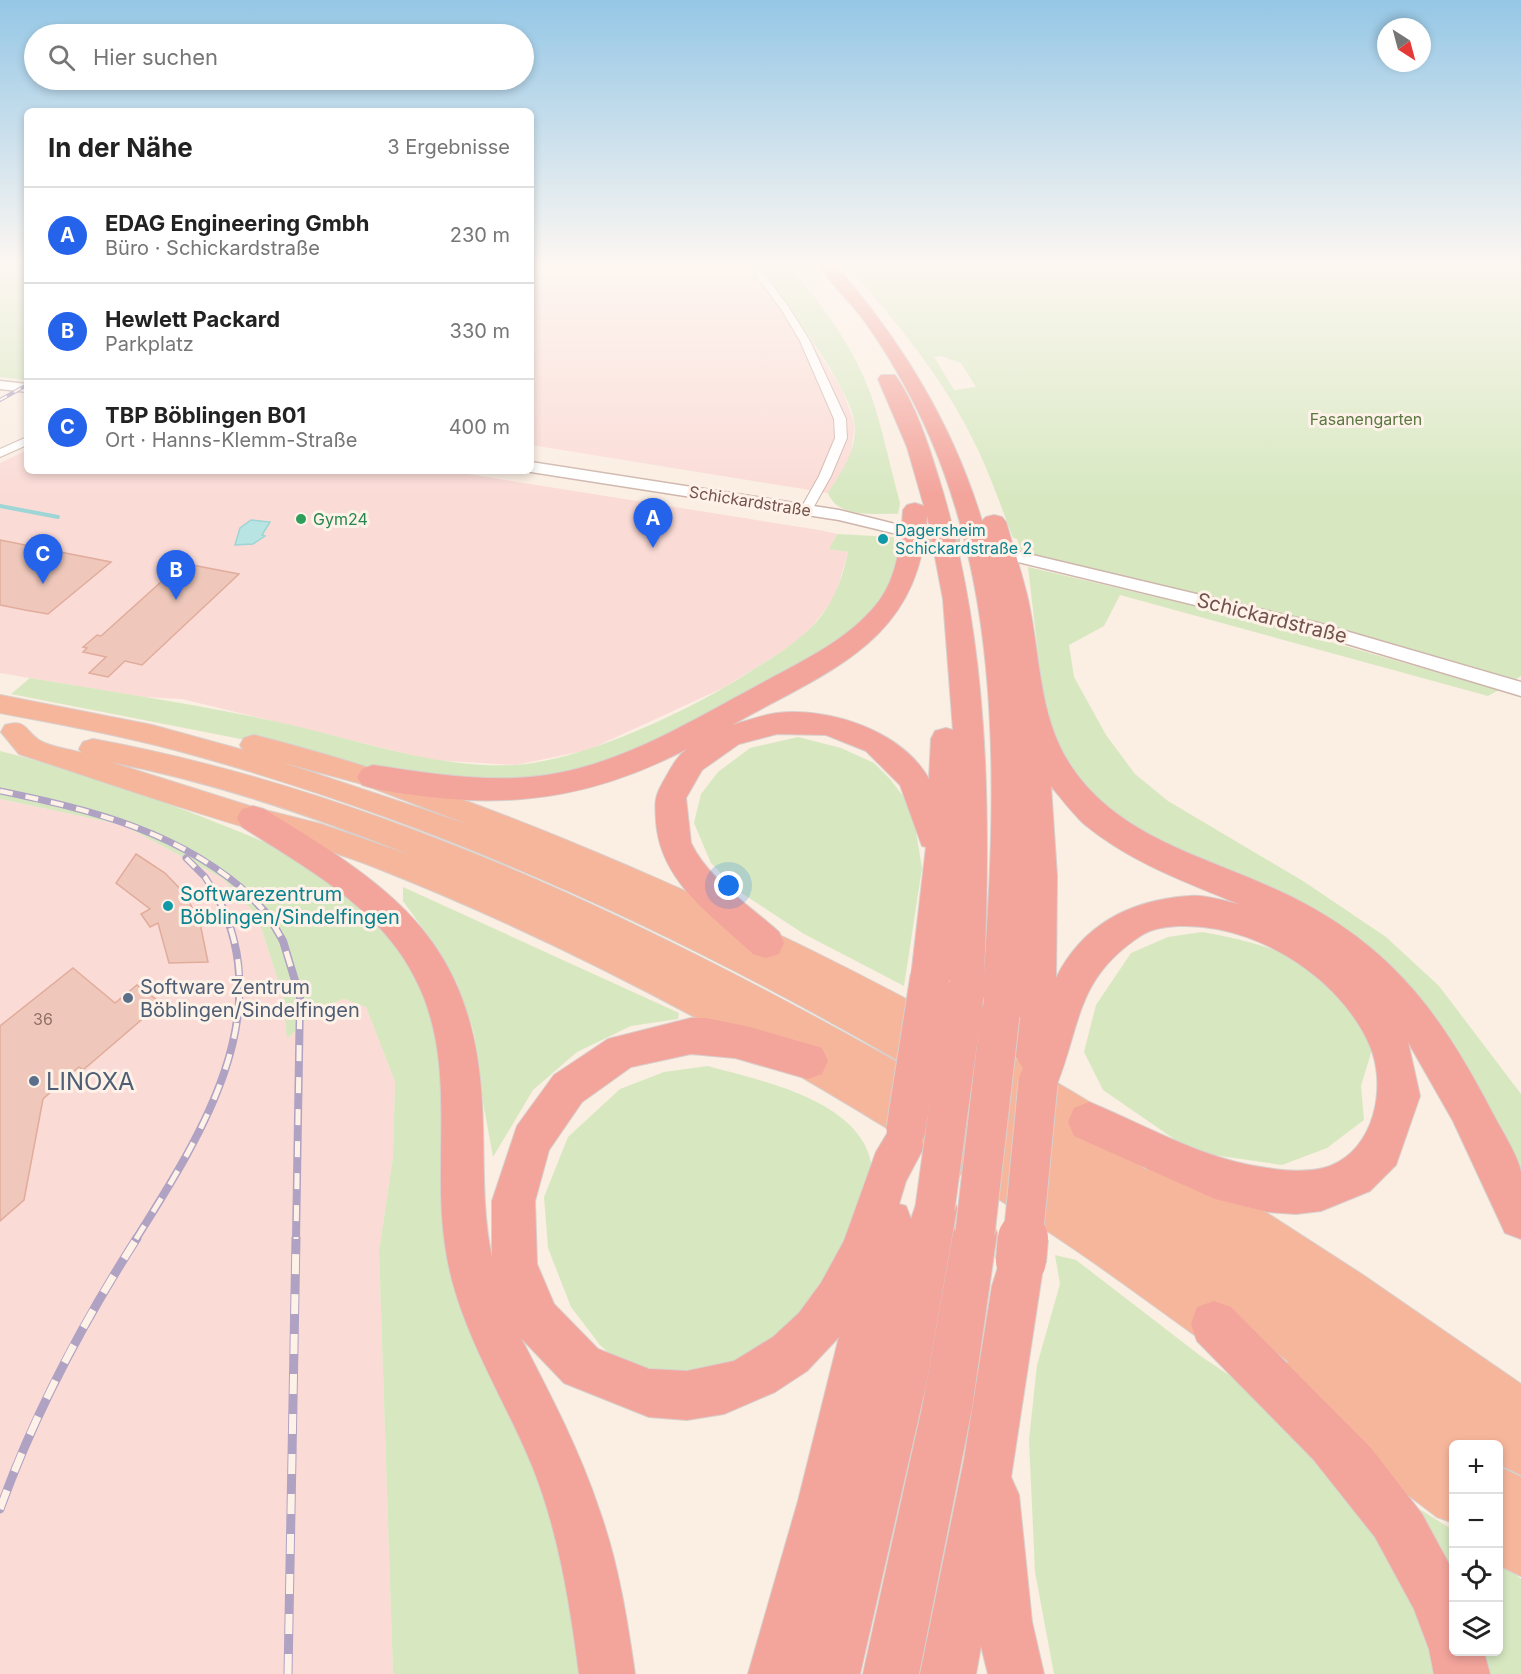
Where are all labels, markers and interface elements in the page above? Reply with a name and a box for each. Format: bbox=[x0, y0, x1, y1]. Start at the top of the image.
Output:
north arrow bbox=[1377, 18, 1431, 72]
search box bbox=[24, 24, 534, 90]
icon: search bbox=[45, 41, 78, 74]
text: Hier suchen bbox=[93, 44, 218, 70]
text: In der Nähe bbox=[48, 132, 193, 163]
text: 3 Ergebnisse bbox=[387, 135, 510, 159]
text: EDAG Engineering Gmbh bbox=[105, 210, 369, 236]
text: A bbox=[60, 223, 75, 247]
text: 230 m bbox=[450, 223, 510, 247]
text: Büro · Schickardstraße bbox=[105, 236, 320, 260]
text: Hewlett Packard bbox=[105, 306, 280, 332]
text: B bbox=[61, 319, 74, 343]
text: 330 m bbox=[450, 319, 510, 343]
text: Parkplatz bbox=[105, 332, 194, 356]
text: TBP Böblingen B01 bbox=[105, 402, 306, 428]
park label: Fasanengarten bbox=[1310, 409, 1422, 429]
text: C bbox=[60, 415, 75, 439]
text: 400 m bbox=[449, 415, 510, 439]
text: Ort · Hanns-Klemm-Straße bbox=[105, 428, 357, 452]
street label: Schickardstraße bbox=[688, 481, 812, 521]
pin: A bbox=[634, 498, 672, 548]
place label: Gym24 bbox=[313, 509, 368, 529]
marker: Gym24 bbox=[294, 512, 308, 526]
place label: Dagersheim Schickardstraße 2 bbox=[895, 520, 1032, 558]
marker: Dagersheim Schickardstraße 2 bbox=[876, 532, 890, 546]
pin: C bbox=[24, 534, 63, 584]
pin: B bbox=[156, 550, 195, 600]
street label: Schickardstraße bbox=[1194, 588, 1350, 648]
your location bbox=[714, 871, 743, 900]
place label: Softwarezentrum Böblingen/Sindelfingen bbox=[180, 882, 400, 929]
marker: Softwarezentrum Böblingen/Sindelfingen bbox=[161, 899, 175, 913]
place label: Software Zentrum Böblingen/Sindelfingen bbox=[140, 975, 360, 1022]
marker: Software Zentrum Böblingen/Sindelfingen bbox=[121, 991, 135, 1005]
house number: 36 bbox=[33, 1009, 53, 1029]
place label: LINOXA bbox=[46, 1067, 135, 1096]
marker: LINOXA bbox=[27, 1074, 41, 1088]
map controls bbox=[1449, 1440, 1503, 1656]
button: + bbox=[1449, 1440, 1503, 1494]
button: − bbox=[1449, 1494, 1503, 1548]
button: locate bbox=[1449, 1548, 1503, 1602]
button: layers bbox=[1449, 1602, 1503, 1656]

